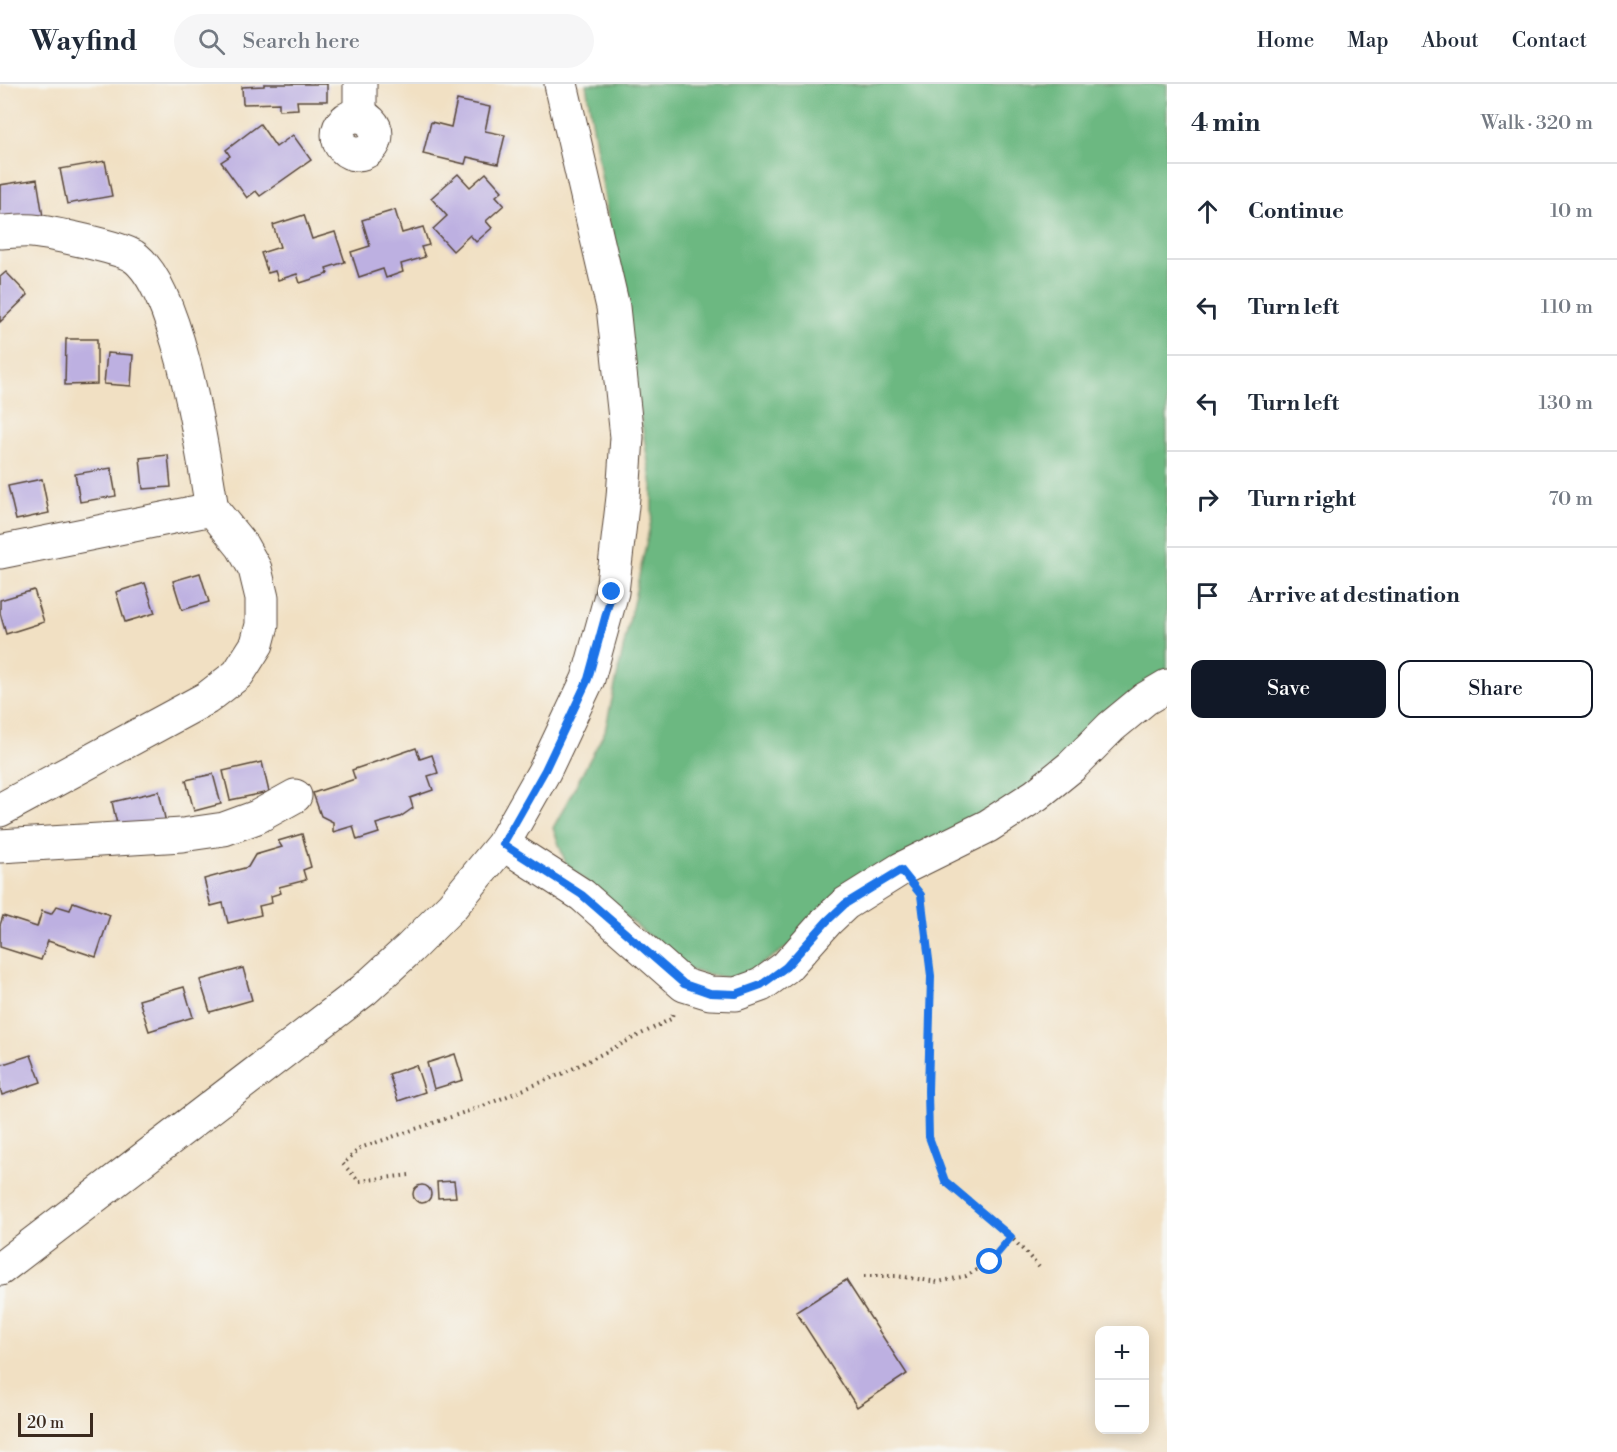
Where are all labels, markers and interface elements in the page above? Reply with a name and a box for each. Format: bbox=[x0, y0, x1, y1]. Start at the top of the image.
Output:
search box bbox=[174, 14, 594, 68]
text: Wayfind bbox=[30, 24, 138, 59]
icon: search bbox=[195, 25, 228, 58]
text: Search here bbox=[243, 28, 360, 55]
text: Home bbox=[1257, 28, 1314, 54]
text: Map bbox=[1347, 28, 1389, 54]
text: About bbox=[1422, 28, 1479, 54]
text: Contact bbox=[1512, 28, 1587, 54]
text: 4 min bbox=[1191, 107, 1261, 139]
text: Walk · 320 m bbox=[1481, 111, 1593, 136]
icon: ahead bbox=[1191, 195, 1224, 228]
text: Continue bbox=[1248, 198, 1344, 225]
text: 10 m bbox=[1550, 199, 1593, 224]
icon: left bbox=[1191, 291, 1224, 324]
text: Turn left bbox=[1248, 294, 1339, 321]
text: 110 m bbox=[1541, 295, 1593, 320]
icon: left bbox=[1191, 387, 1224, 420]
text: Turn left bbox=[1248, 390, 1339, 417]
text: 130 m bbox=[1538, 391, 1593, 416]
icon: right bbox=[1191, 483, 1224, 516]
text: Turn right bbox=[1248, 486, 1356, 513]
text: 70 m bbox=[1549, 487, 1593, 512]
route end bbox=[598, 578, 624, 604]
icon: arrive bbox=[1191, 579, 1224, 612]
text: Arrive at destination bbox=[1248, 582, 1460, 609]
button: Save bbox=[1191, 660, 1386, 718]
button: Share bbox=[1398, 660, 1593, 718]
route start bbox=[976, 1248, 1002, 1274]
map controls bbox=[1095, 1326, 1149, 1434]
button: + bbox=[1095, 1326, 1149, 1380]
button: − bbox=[1095, 1380, 1149, 1434]
scale bar bbox=[18, 1410, 93, 1438]
text: 20 m bbox=[27, 1413, 64, 1433]

